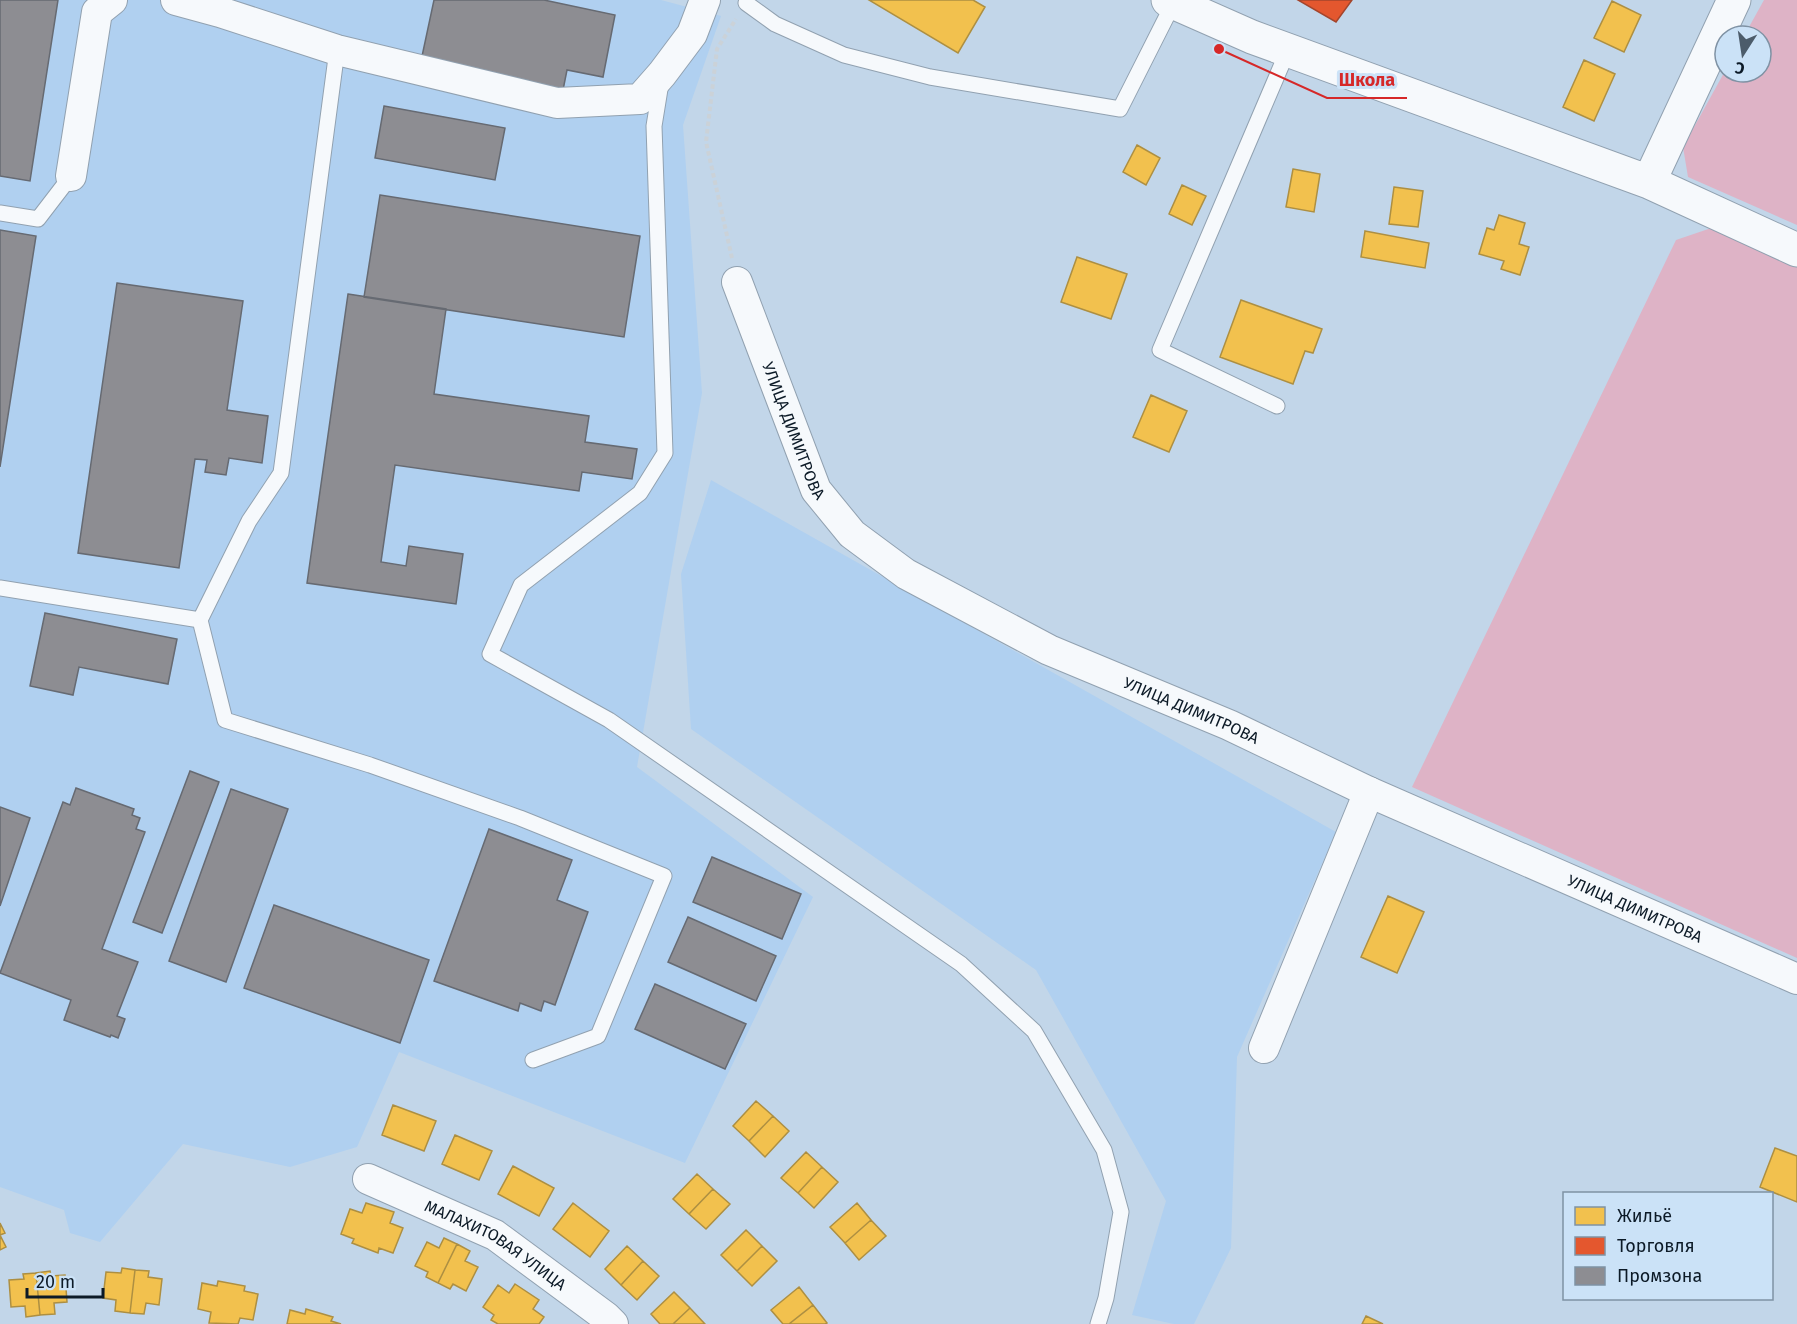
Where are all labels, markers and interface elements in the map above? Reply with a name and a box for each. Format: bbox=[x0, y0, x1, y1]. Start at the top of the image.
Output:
north arrow bbox=[1713, 24, 1773, 84]
text: С bbox=[1733, 58, 1746, 78]
callout: Школа bbox=[1327, 62, 1407, 98]
text: Школа bbox=[1339, 69, 1395, 91]
street label: УЛИЦА ДИМИТРОВА bbox=[758, 359, 829, 504]
street label: УЛИЦА ДИМИТРОВА bbox=[1121, 673, 1263, 748]
street label: УЛИЦА ДИМИТРОВА bbox=[1564, 871, 1706, 947]
legend bbox=[1563, 1192, 1773, 1300]
street label: МАЛАХИТОВАЯ УЛИЦА bbox=[422, 1196, 570, 1295]
text: Жильё bbox=[1617, 1205, 1672, 1227]
text: Торговля bbox=[1617, 1235, 1695, 1257]
scale bar bbox=[27, 1261, 104, 1299]
text: Промзона bbox=[1617, 1265, 1702, 1287]
text: 20 m bbox=[36, 1271, 75, 1293]

